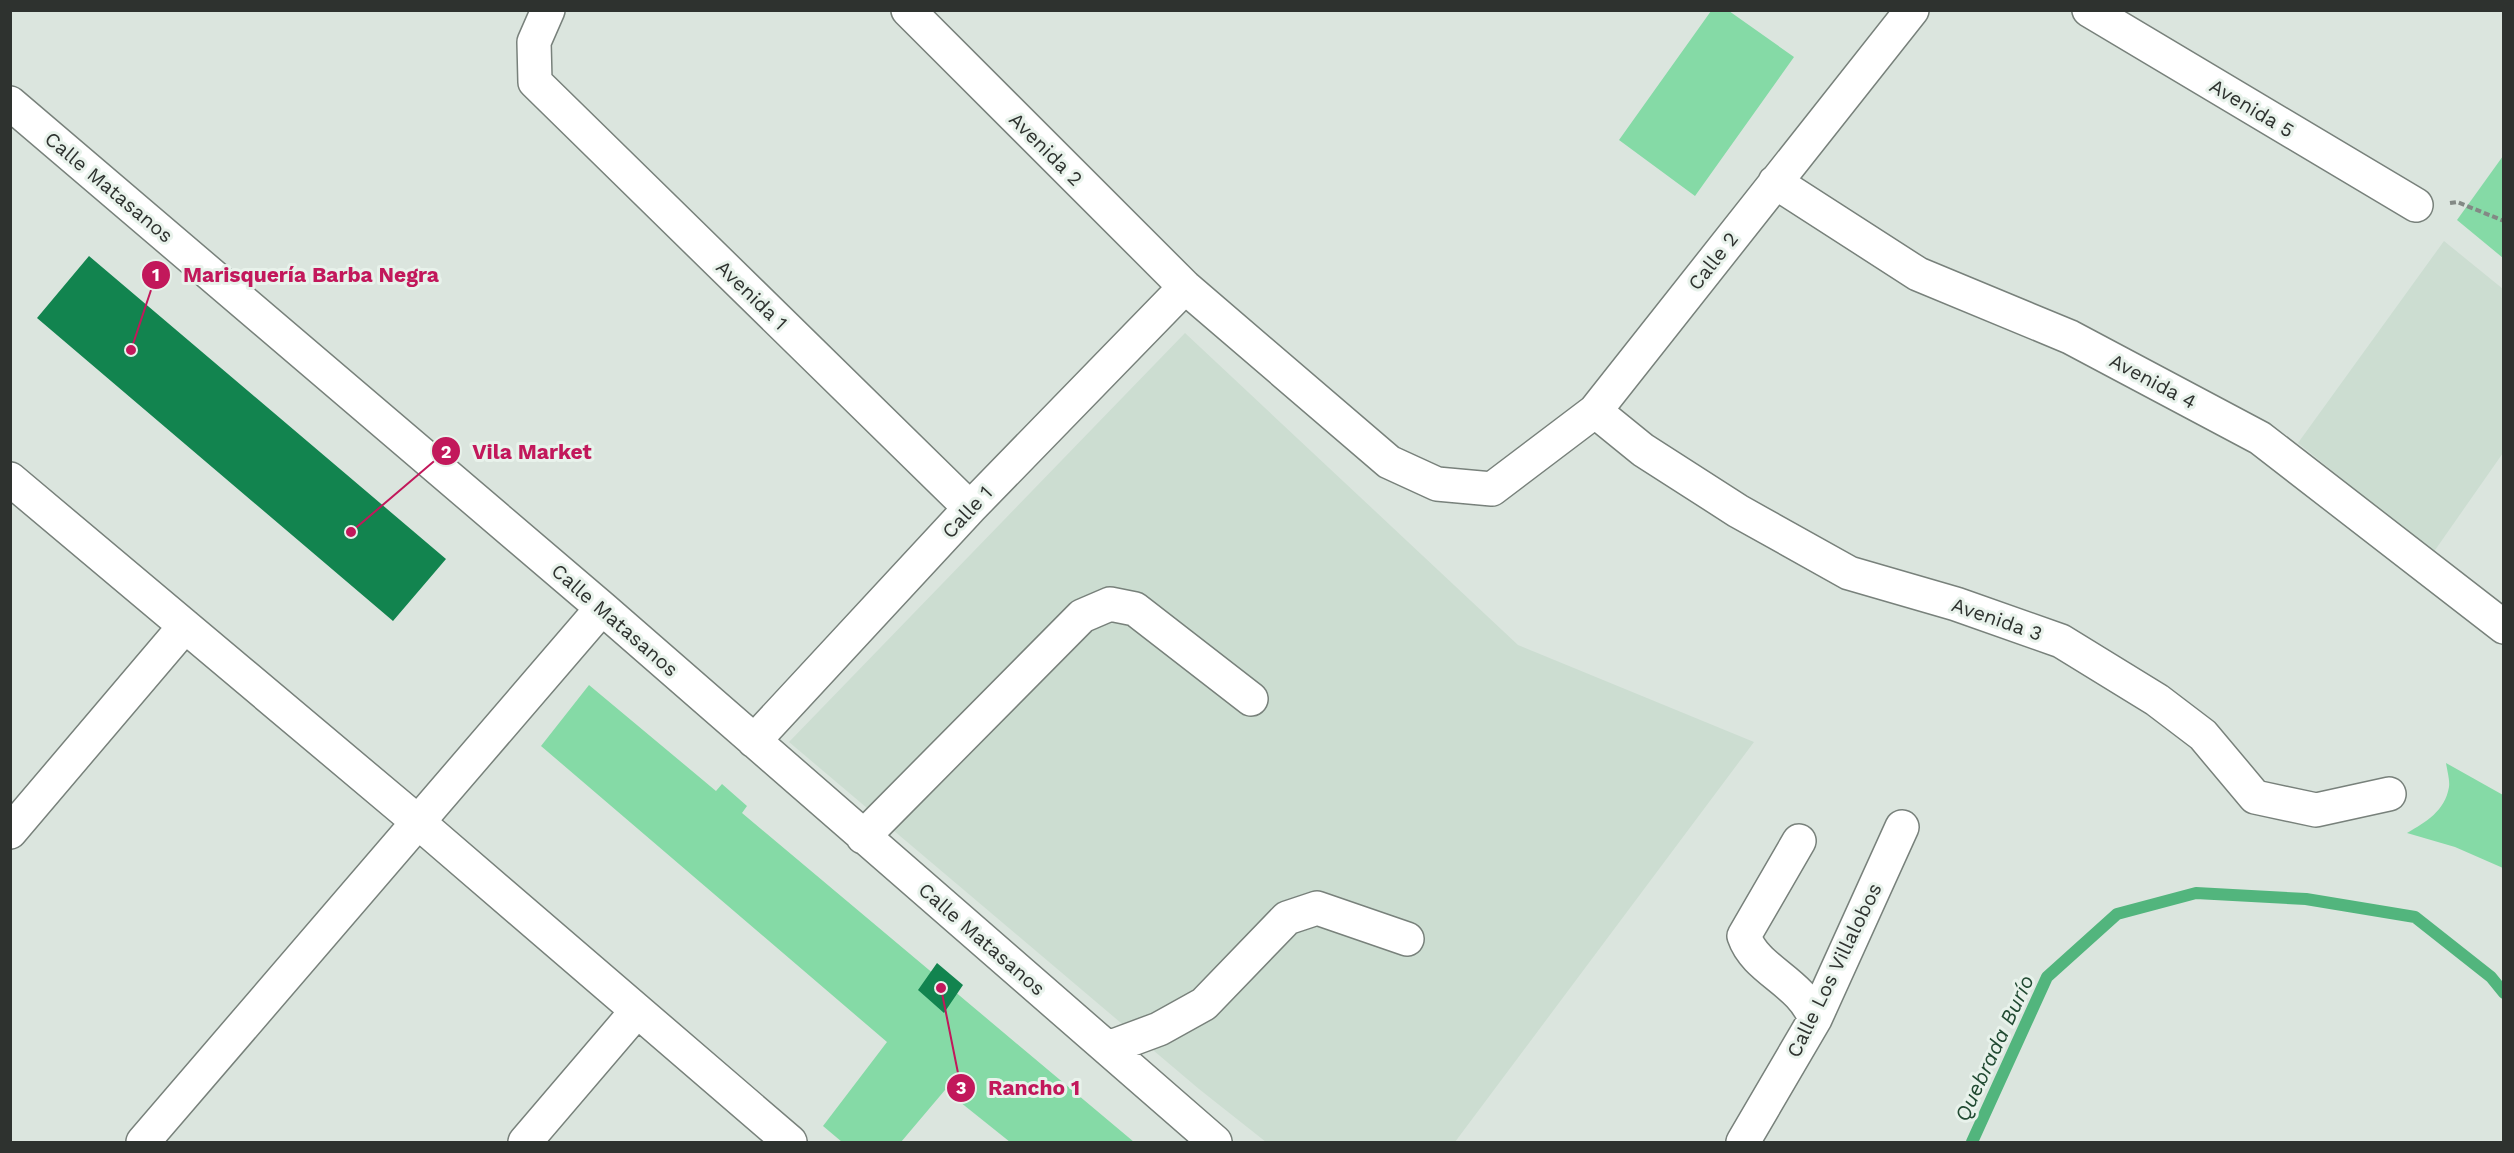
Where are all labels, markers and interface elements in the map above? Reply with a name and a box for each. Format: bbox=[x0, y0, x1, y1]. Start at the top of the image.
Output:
street label: Avenida 5 bbox=[2206, 73, 2298, 143]
street label: Avenida 2 bbox=[1004, 107, 1088, 191]
street label: Calle Matasanos bbox=[40, 126, 178, 248]
street label: Calle 2 bbox=[1683, 227, 1743, 295]
callout: Marisquería Barba Negra bbox=[141, 255, 451, 294]
street label: Avenida 1 bbox=[711, 255, 793, 335]
text: Marisquería Barba Negra bbox=[183, 262, 440, 287]
text: 1 bbox=[152, 264, 160, 285]
street label: Avenida 4 bbox=[2106, 348, 2200, 414]
callout: Vila Market bbox=[431, 432, 604, 471]
text: Vila Market bbox=[472, 439, 592, 464]
text: 2 bbox=[441, 441, 451, 462]
street label: Calle 1 bbox=[937, 481, 997, 543]
street label: Calle Matasanos bbox=[547, 558, 683, 682]
street label: Avenida 3 bbox=[1949, 592, 2045, 646]
street label: Calle Matasanos bbox=[914, 877, 1050, 1001]
street label: Calle Los Villalobos bbox=[1781, 879, 1887, 1061]
water label: Quebrada Burío bbox=[1949, 971, 2039, 1125]
callout: Rancho 1 bbox=[946, 1068, 1092, 1107]
text: Rancho 1 bbox=[988, 1075, 1080, 1100]
text: 3 bbox=[956, 1077, 966, 1098]

